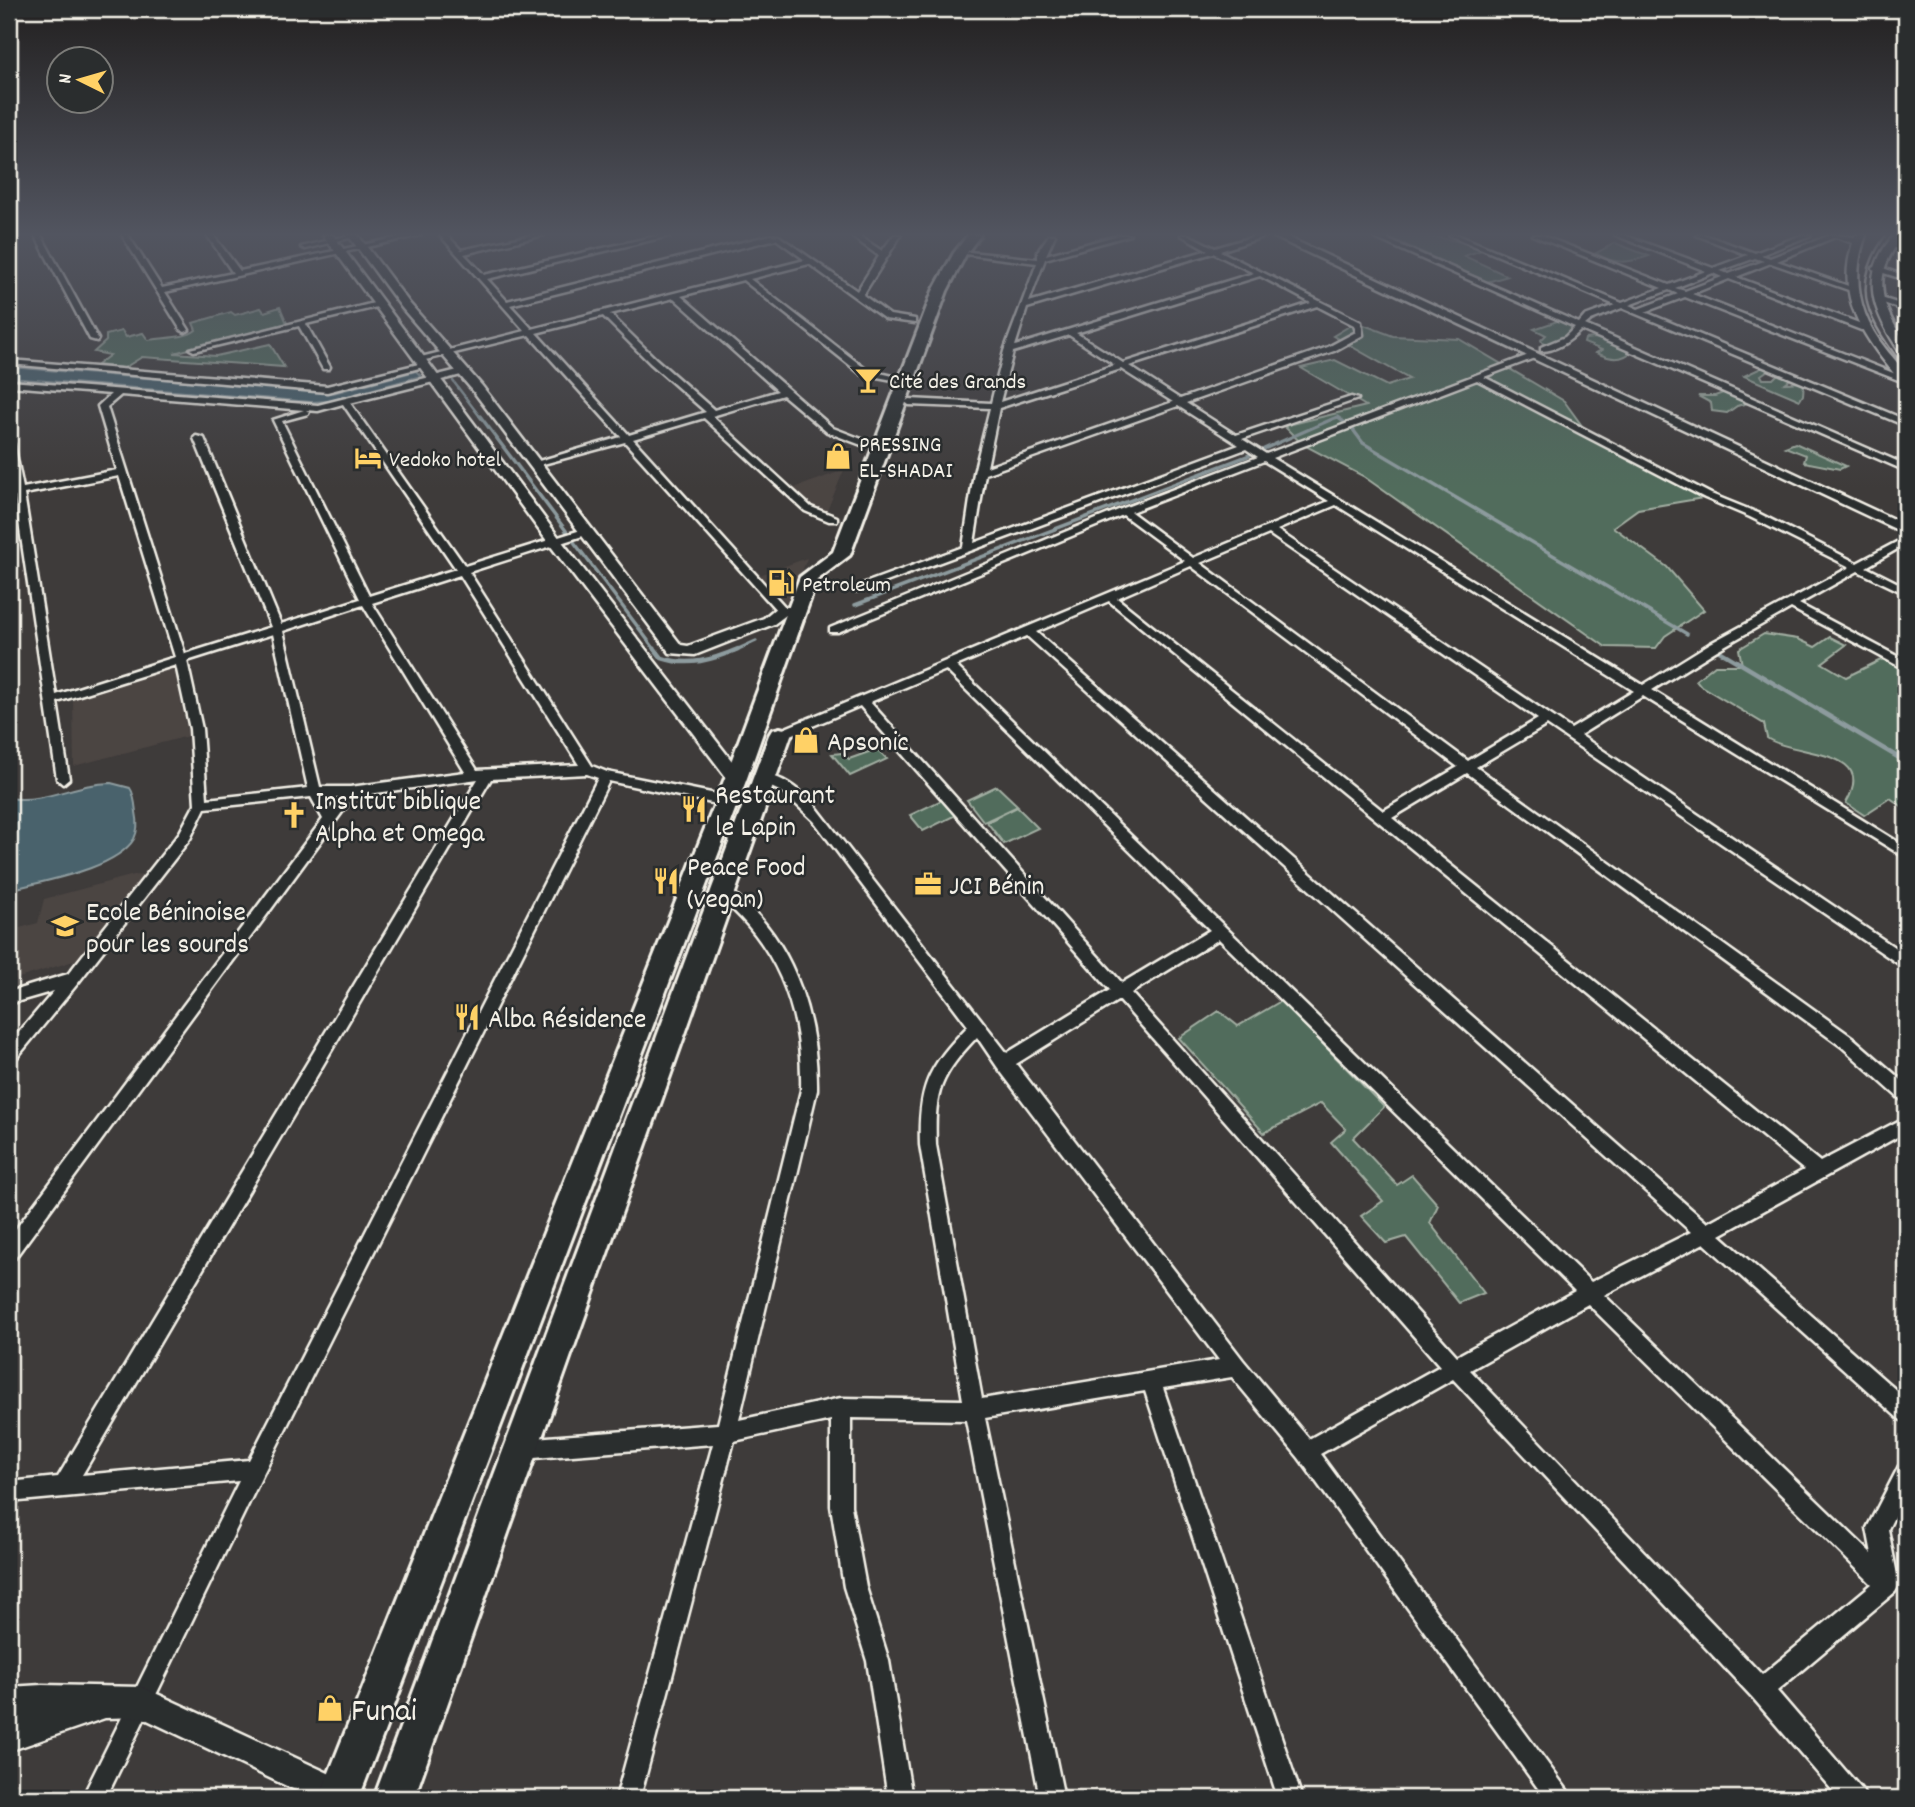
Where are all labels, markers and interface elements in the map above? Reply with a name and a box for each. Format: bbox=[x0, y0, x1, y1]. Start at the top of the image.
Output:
north arrow bbox=[46, 46, 116, 116]
text: N bbox=[53, 73, 80, 85]
bar icon: Cité des Grands bbox=[853, 365, 883, 395]
place label: Cité des Grands bbox=[889, 367, 1026, 400]
place label: PRESSING EL-SHADAI bbox=[859, 430, 953, 489]
shop icon: PRESSING EL-SHADAI bbox=[823, 441, 853, 471]
hotel icon: Vedoko hotel bbox=[353, 443, 383, 473]
place label: Vedoko hotel bbox=[389, 445, 502, 478]
fuel station icon: Petroleum bbox=[766, 568, 796, 598]
place label: Petroleum bbox=[802, 570, 891, 603]
shop icon: Apsonic bbox=[791, 725, 821, 755]
place label: Apsonic bbox=[827, 725, 909, 765]
place label: Restaurant le Lapin bbox=[715, 778, 835, 850]
place label: Institut biblique Alpha et Omega bbox=[315, 784, 485, 856]
restaurant icon: Restaurant le Lapin bbox=[679, 794, 709, 824]
church icon: Institut biblique Alpha et Omega bbox=[279, 800, 309, 830]
place label: Peace Food (vegan) bbox=[687, 850, 806, 922]
restaurant icon: Peace Food (vegan) bbox=[651, 866, 681, 896]
office icon: JCI Bénin bbox=[913, 869, 943, 899]
place label: JCI Bénin bbox=[949, 869, 1044, 909]
place label: Ecole Béninoise pour les sourds bbox=[86, 895, 249, 967]
school or university icon: Ecole Béninoise pour les sourds bbox=[50, 911, 80, 941]
restaurant icon: Alba Résidence bbox=[452, 1002, 482, 1032]
place label: Alba Résidence bbox=[488, 1002, 646, 1042]
place label: Funai bbox=[351, 1690, 417, 1737]
shop icon: Funai bbox=[315, 1693, 345, 1723]

